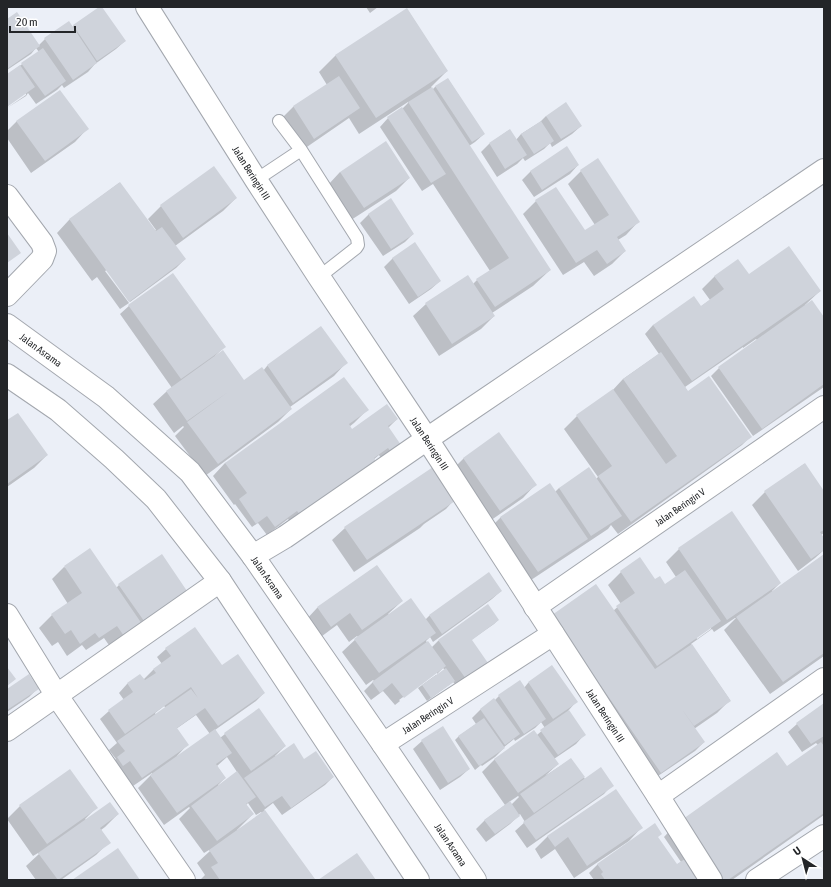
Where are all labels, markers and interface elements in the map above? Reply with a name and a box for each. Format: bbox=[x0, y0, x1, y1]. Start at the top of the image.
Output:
scale bar bbox=[10, 8, 75, 34]
text: 20 m bbox=[16, 15, 38, 29]
street label: Jalan Beringin III bbox=[230, 144, 272, 202]
street label: Jalan Asrama bbox=[18, 331, 64, 369]
street label: Jalan Beringin III bbox=[408, 415, 451, 472]
street label: Jalan Beringin V bbox=[653, 486, 707, 528]
street label: Jalan Asrama bbox=[249, 554, 286, 601]
street label: Jalan Beringin III bbox=[584, 687, 627, 744]
street label: Jalan Beringin V bbox=[400, 695, 455, 736]
street label: Jalan Asrama bbox=[432, 821, 469, 869]
north arrow bbox=[783, 839, 823, 879]
text: U bbox=[791, 844, 803, 858]

